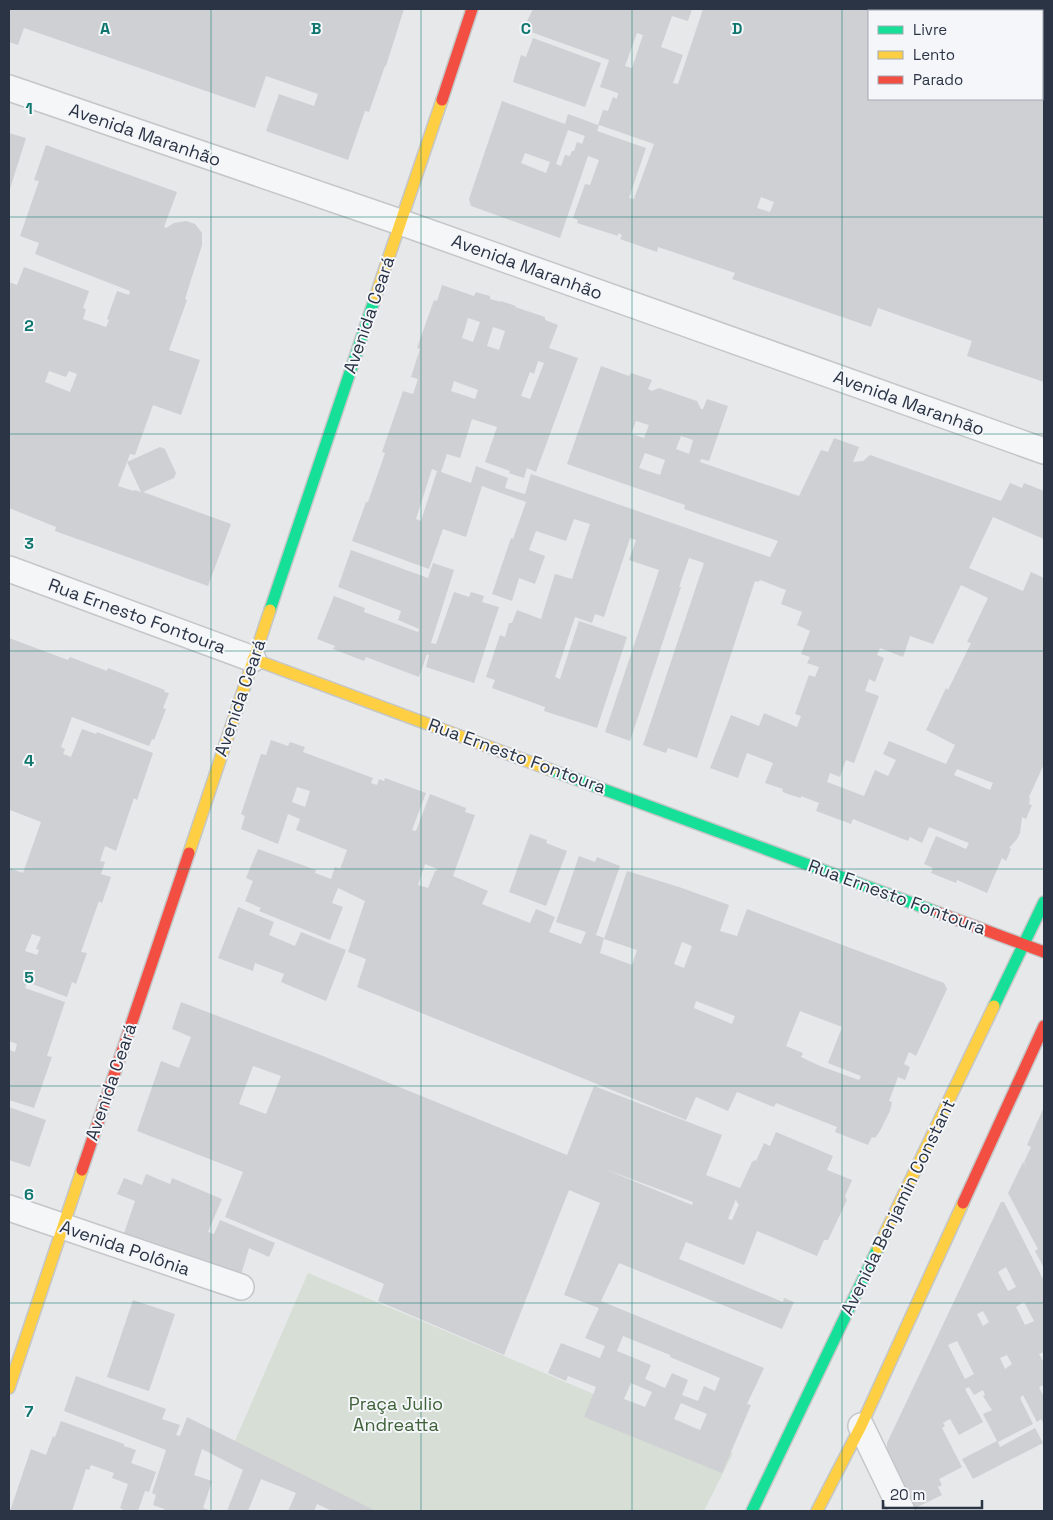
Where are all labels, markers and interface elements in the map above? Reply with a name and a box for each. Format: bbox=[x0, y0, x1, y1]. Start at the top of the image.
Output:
legend bbox=[868, 10, 1043, 100]
text: A bbox=[100, 18, 110, 39]
text: B bbox=[311, 18, 321, 39]
text: C bbox=[521, 18, 531, 39]
text: D bbox=[732, 18, 742, 39]
text: Livre bbox=[913, 20, 947, 39]
text: Lento bbox=[913, 45, 955, 64]
text: Parado bbox=[913, 70, 963, 89]
text: 1 bbox=[25, 98, 33, 119]
street label: Avenida Maranhão bbox=[66, 98, 224, 171]
street label: Avenida Maranhão bbox=[448, 229, 606, 305]
street label: Avenida Ceará bbox=[338, 253, 399, 376]
text: 2 bbox=[24, 315, 34, 336]
street label: Avenida Maranhão bbox=[830, 365, 988, 441]
text: 3 bbox=[24, 533, 34, 554]
street label: Rua Ernesto Fontoura bbox=[45, 573, 229, 658]
street label: Avenida Ceará bbox=[209, 636, 270, 759]
street label: Rua Ernesto Fontoura bbox=[425, 713, 609, 798]
text: 4 bbox=[24, 750, 34, 771]
street label: Rua Ernesto Fontoura bbox=[805, 854, 989, 939]
text: 5 bbox=[24, 967, 34, 988]
street label: Avenida Ceará bbox=[80, 1020, 141, 1143]
street label: Avenida Benjamin Constant bbox=[835, 1095, 960, 1319]
text: 6 bbox=[24, 1184, 34, 1205]
street label: Avenida Polônia bbox=[57, 1215, 193, 1281]
park label: Praça Julio Andreatta bbox=[349, 1392, 443, 1436]
text: 7 bbox=[25, 1401, 34, 1422]
scale bar bbox=[883, 1478, 982, 1510]
text: 20 m bbox=[890, 1485, 925, 1504]

